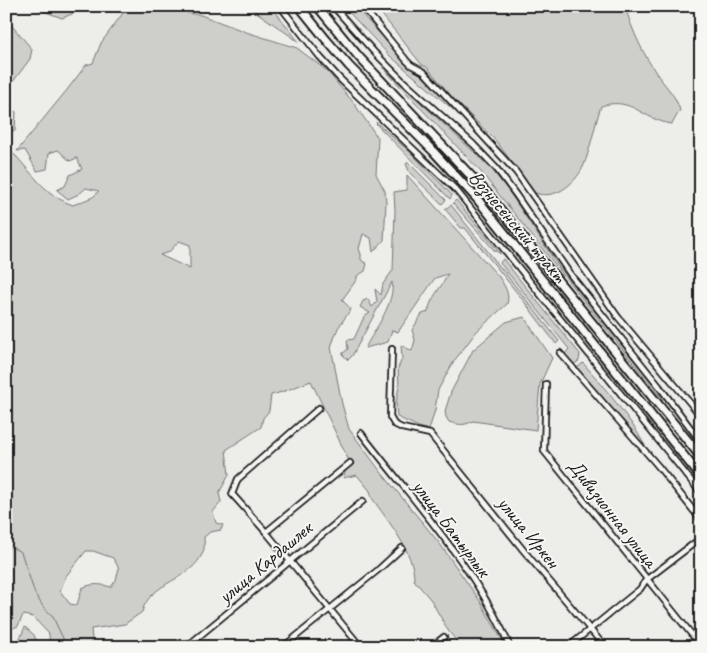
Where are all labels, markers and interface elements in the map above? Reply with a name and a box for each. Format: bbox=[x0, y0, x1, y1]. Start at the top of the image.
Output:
street label: Вознесенский тракт bbox=[463, 165, 573, 289]
street label: Дивизионная улица bbox=[563, 454, 664, 574]
street label: улица Батырлык bbox=[406, 474, 497, 583]
street label: улица Иркен bbox=[491, 491, 566, 575]
street label: улица Кардашлек bbox=[213, 515, 319, 610]

